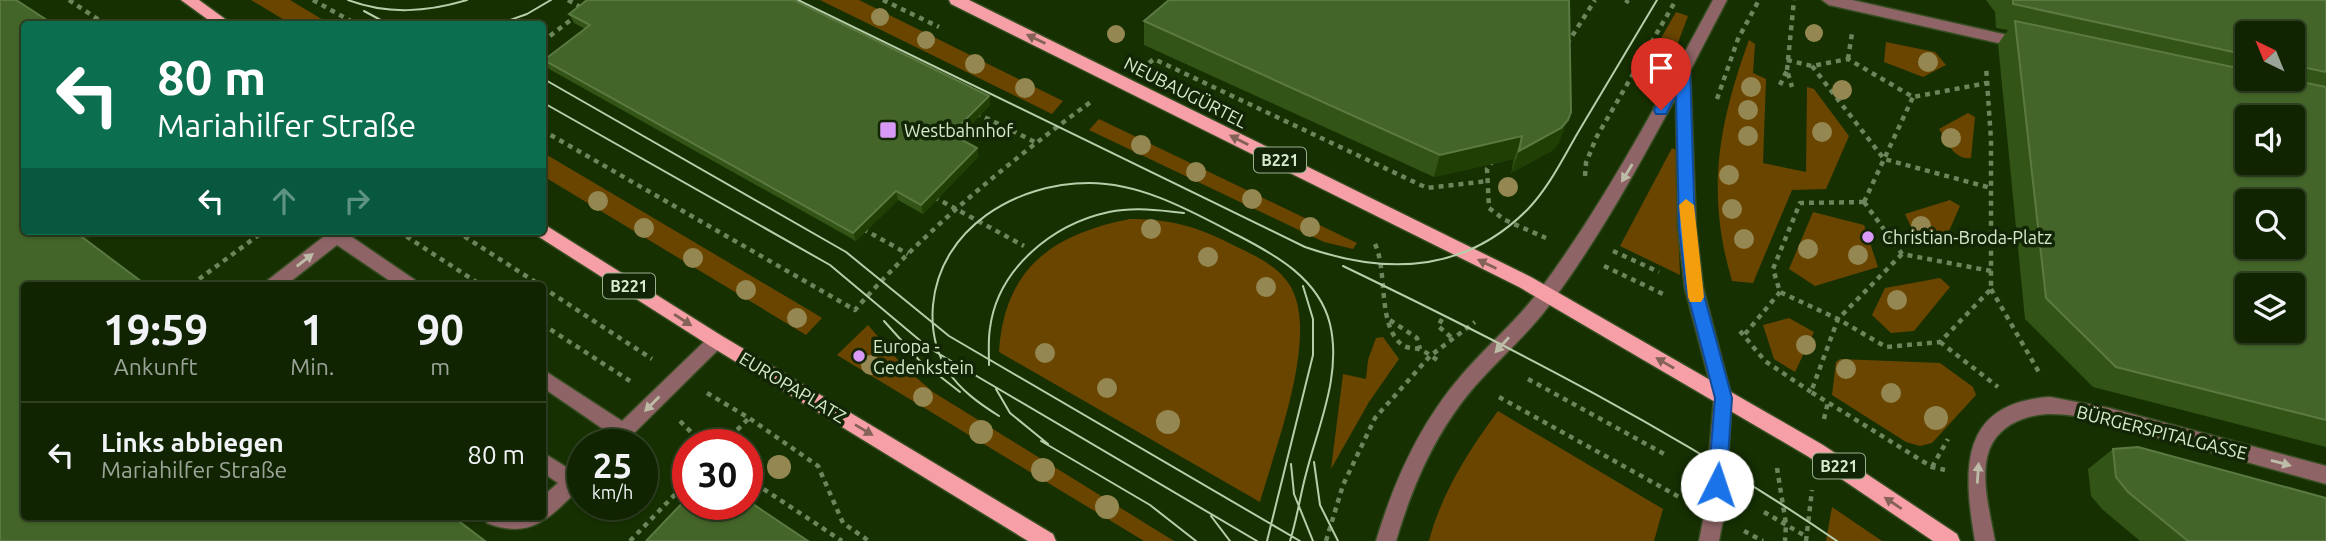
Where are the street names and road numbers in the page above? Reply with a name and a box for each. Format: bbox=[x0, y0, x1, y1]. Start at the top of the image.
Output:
street label: NEUBAUGÜRTEL bbox=[1121, 52, 1251, 132]
road number: B221 bbox=[1254, 148, 1306, 172]
road number: B221 bbox=[603, 274, 655, 298]
street label: EUROPAPLATZ bbox=[736, 347, 850, 427]
street label: BÜRGERSPITALGASSE bbox=[2075, 401, 2249, 463]
road number: B221 bbox=[1813, 453, 1865, 478]

